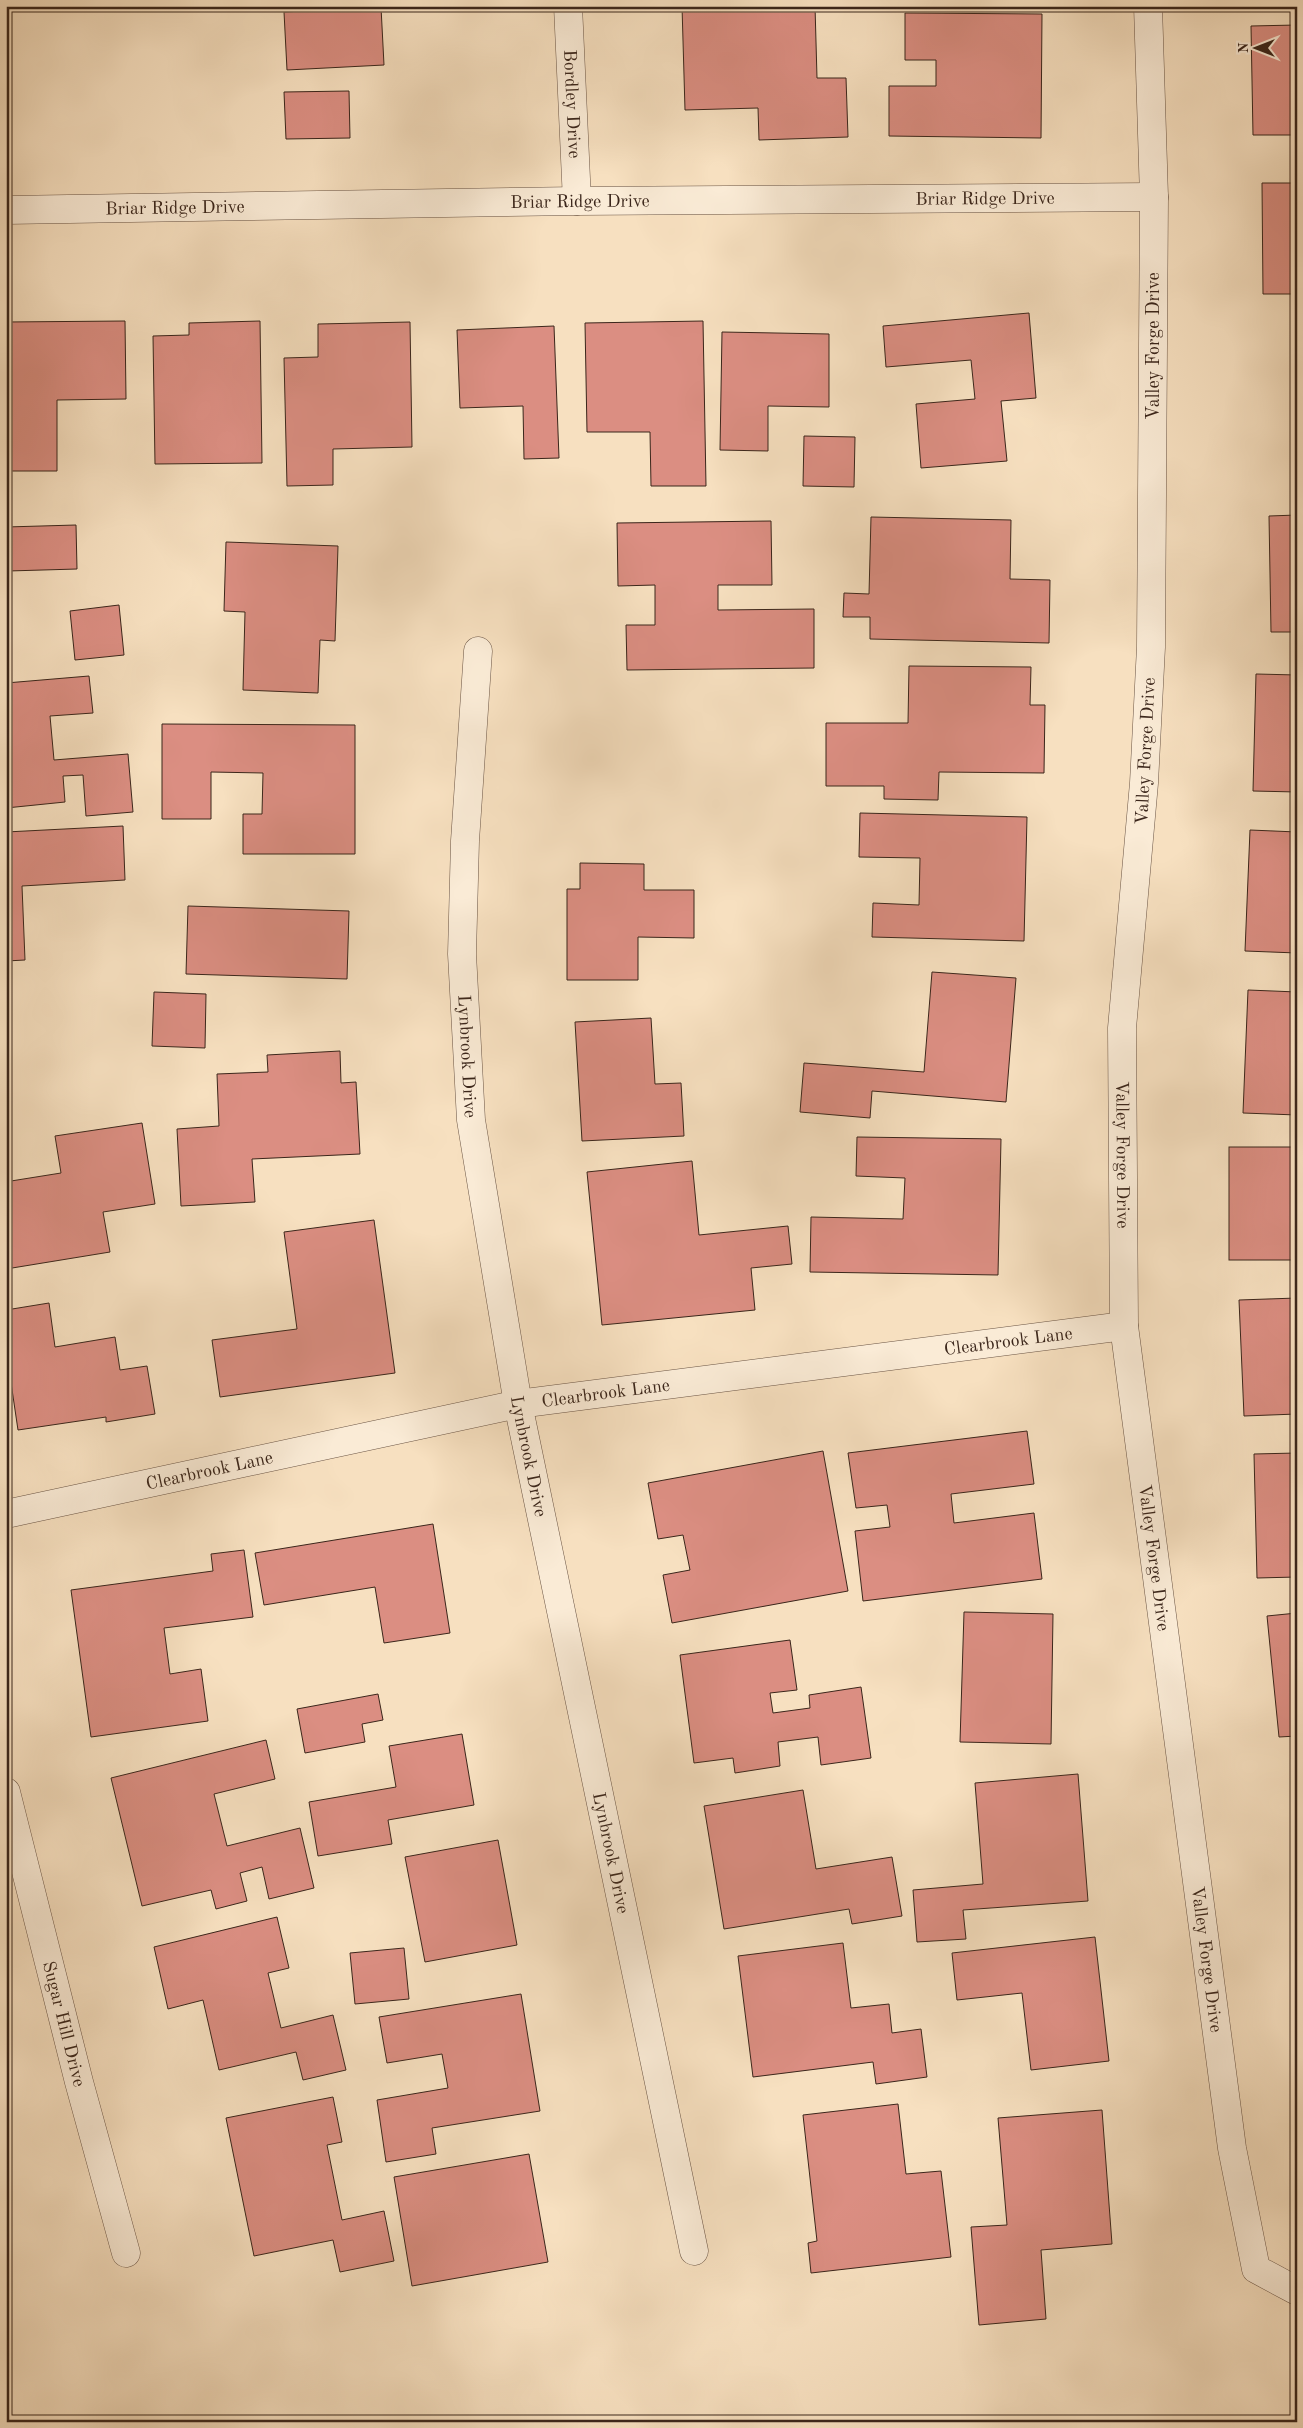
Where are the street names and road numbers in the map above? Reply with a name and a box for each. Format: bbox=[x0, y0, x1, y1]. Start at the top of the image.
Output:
street label: Bordley Drive bbox=[560, 49, 583, 159]
street label: Briar Ridge Drive bbox=[915, 190, 1055, 209]
street label: Briar Ridge Drive bbox=[510, 192, 650, 212]
street label: Briar Ridge Drive bbox=[105, 198, 245, 218]
street label: Valley Forge Drive bbox=[1145, 272, 1163, 420]
street label: Valley Forge Drive bbox=[1133, 677, 1159, 825]
street label: Lynbrook Drive bbox=[454, 994, 479, 1119]
street label: Valley Forge Drive bbox=[1112, 1081, 1131, 1229]
street label: Clearbrook Lane bbox=[943, 1325, 1074, 1359]
street label: Clearbrook Lane bbox=[540, 1377, 671, 1411]
street label: Lynbrook Drive bbox=[507, 1394, 549, 1519]
street label: Clearbrook Lane bbox=[144, 1449, 275, 1494]
street label: Valley Forge Drive bbox=[1135, 1484, 1172, 1632]
street label: Lynbrook Drive bbox=[589, 1791, 632, 1915]
street label: Valley Forge Drive bbox=[1188, 1885, 1225, 2034]
street label: Sugar Hill Drive bbox=[39, 1959, 88, 2089]

